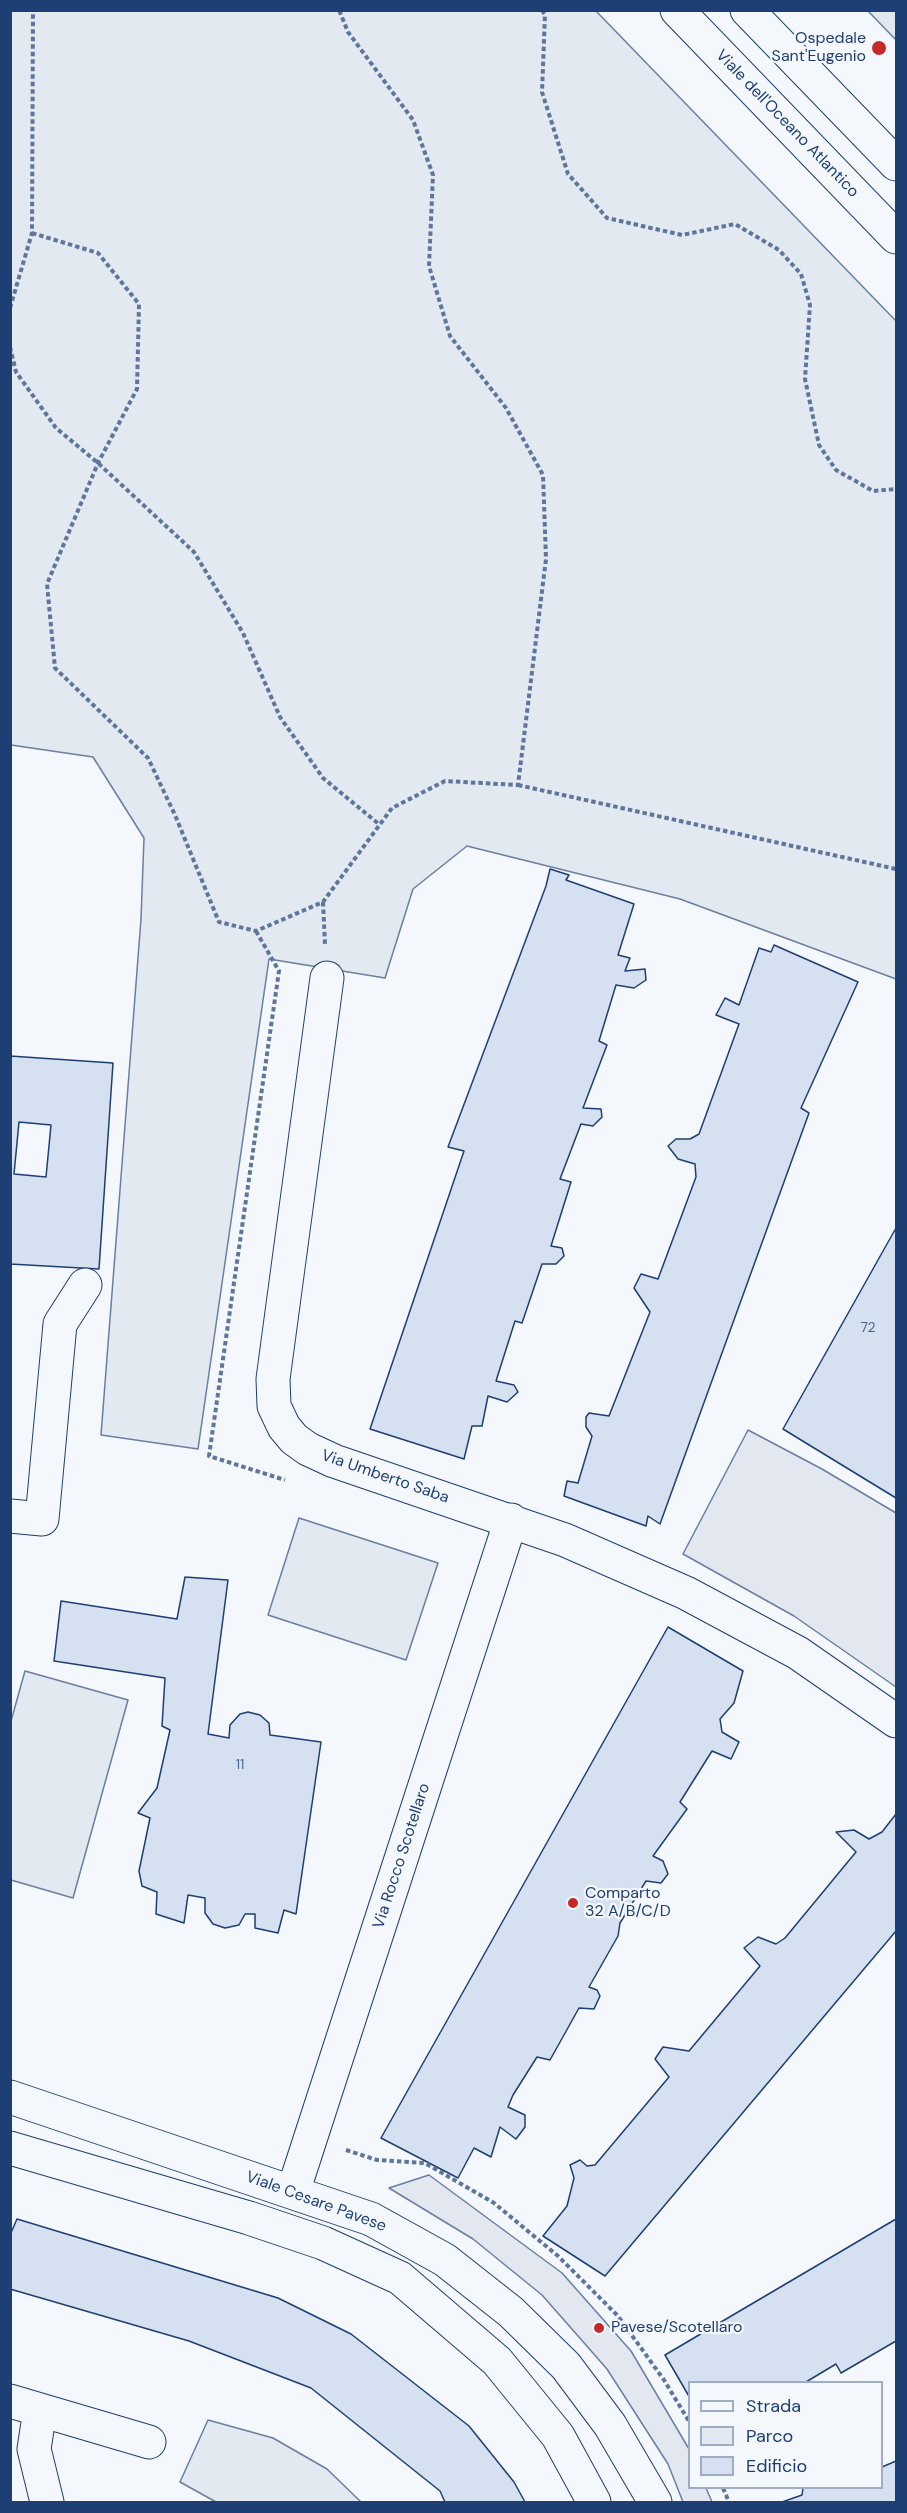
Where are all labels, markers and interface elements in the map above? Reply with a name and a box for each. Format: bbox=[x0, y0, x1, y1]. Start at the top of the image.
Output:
place label: Ospedale Sant'Eugenio bbox=[772, 29, 866, 67]
marker: Ospedale Sant'Eugenio bbox=[870, 39, 888, 57]
street label: Viale dell'Oceano Atlantico bbox=[711, 46, 863, 202]
house number: 72 bbox=[860, 1320, 876, 1336]
street label: Via Umberto Saba bbox=[319, 1446, 451, 1508]
house number: 11 bbox=[236, 1757, 244, 1773]
street label: Via Rocco Scotellaro bbox=[369, 1781, 435, 1931]
place label: Comparto 32 A/B/C/D bbox=[585, 1884, 671, 1922]
marker: Comparto 32 A/B/C/D bbox=[566, 1896, 580, 1910]
street label: Viale Cesare Pavese bbox=[243, 2168, 389, 2236]
place label: Pavese/Scotellaro bbox=[611, 2318, 743, 2338]
marker: Pavese/Scotellaro bbox=[592, 2321, 606, 2335]
legend bbox=[688, 2381, 883, 2489]
text: Strada bbox=[746, 2394, 801, 2418]
text: Parco bbox=[746, 2424, 793, 2448]
text: Edificio bbox=[746, 2454, 807, 2478]

